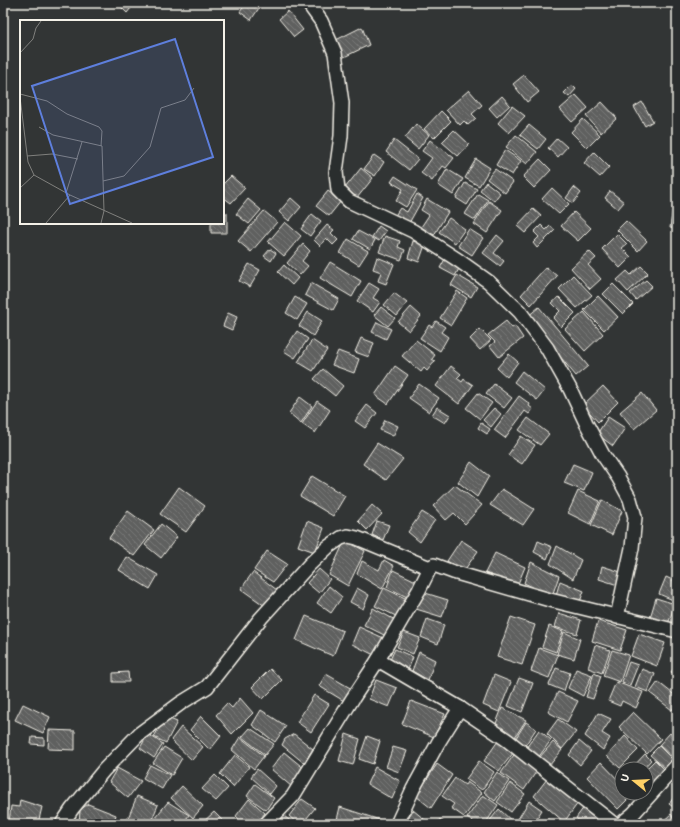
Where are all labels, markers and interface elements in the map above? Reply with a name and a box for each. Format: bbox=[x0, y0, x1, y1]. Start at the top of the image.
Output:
inset map bbox=[20, 20, 224, 224]
north arrow bbox=[614, 761, 654, 801]
text: U bbox=[618, 773, 632, 784]

